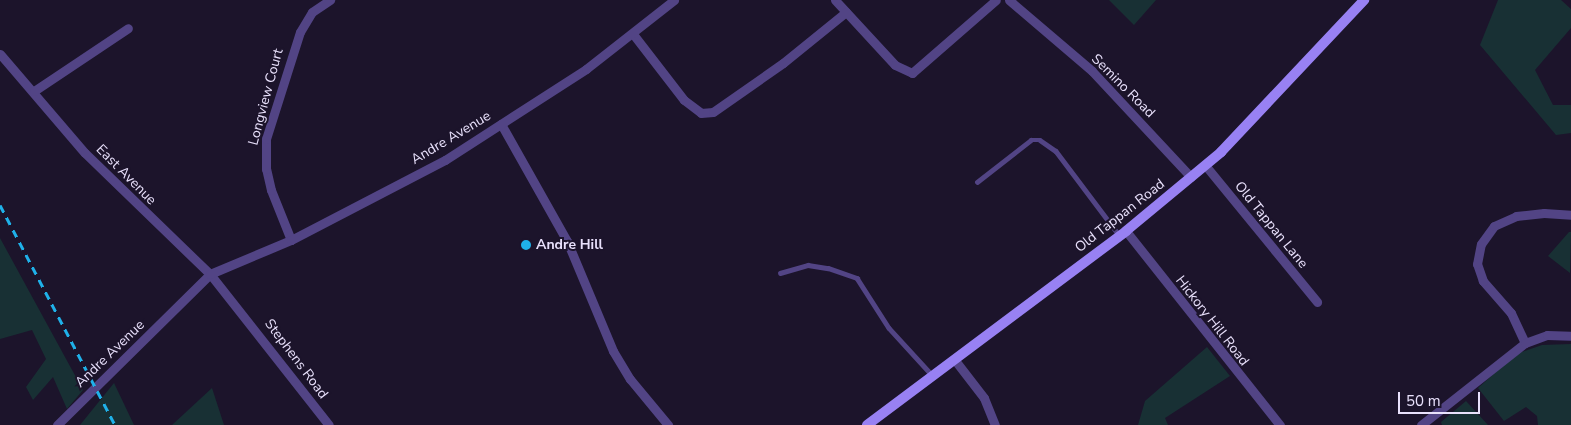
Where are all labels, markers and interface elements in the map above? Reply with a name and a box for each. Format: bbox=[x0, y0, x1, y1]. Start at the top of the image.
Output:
street label: Longview Court bbox=[245, 47, 287, 147]
street label: Semino Road bbox=[1088, 51, 1158, 121]
street label: Andre Avenue bbox=[408, 108, 494, 168]
street label: East Avenue bbox=[92, 141, 160, 209]
street label: Old Tappan Road bbox=[1072, 176, 1168, 256]
street label: Old Tappan Lane bbox=[1231, 178, 1311, 272]
place label: Andre Hill bbox=[536, 237, 603, 253]
marker: Andre Hill bbox=[520, 239, 532, 251]
street label: Hickory Hill Road bbox=[1172, 273, 1252, 369]
street label: Stephens Road bbox=[261, 316, 331, 402]
street label: Andre Avenue bbox=[72, 317, 148, 391]
scale bar bbox=[1401, 382, 1484, 414]
text: 50 m bbox=[1406, 391, 1441, 411]

